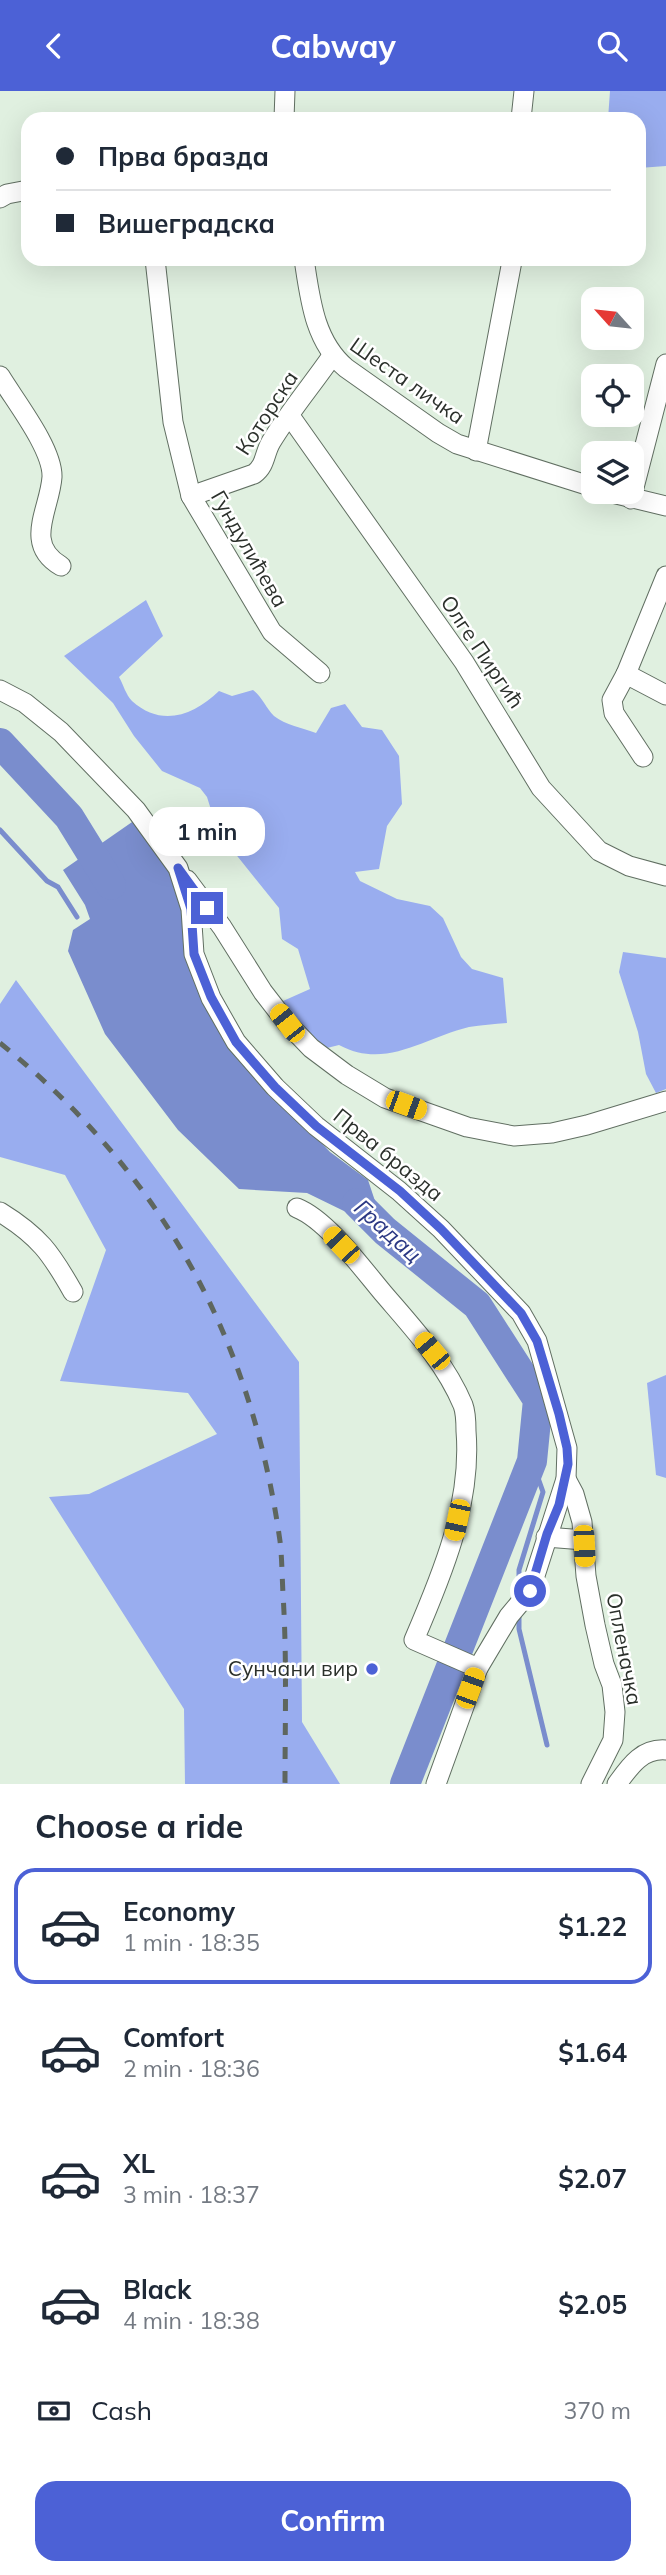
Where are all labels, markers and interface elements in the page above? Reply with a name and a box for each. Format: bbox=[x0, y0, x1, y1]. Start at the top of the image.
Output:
text: Cabway bbox=[270, 26, 396, 66]
icon: back bbox=[35, 27, 73, 65]
icon: search bbox=[593, 27, 631, 65]
text: Прва бразда bbox=[98, 140, 269, 173]
text: Вишеградска bbox=[98, 207, 275, 240]
north arrow bbox=[581, 287, 644, 350]
map controls bbox=[581, 287, 644, 504]
street label: Шеста личка bbox=[345, 331, 470, 429]
button: locate bbox=[581, 364, 644, 427]
street label: Которска bbox=[229, 365, 303, 459]
button: layers bbox=[581, 441, 644, 504]
street label: Гундулићева bbox=[206, 485, 294, 612]
street label: Олге Пиргић bbox=[436, 590, 530, 713]
callout: 1 min bbox=[149, 807, 265, 855]
text: 1 min bbox=[177, 817, 237, 846]
route end bbox=[191, 892, 223, 924]
car bbox=[266, 1000, 309, 1046]
car bbox=[383, 1088, 430, 1122]
street label: Прва бразда bbox=[329, 1102, 449, 1206]
water label: Градац bbox=[349, 1193, 428, 1269]
car bbox=[319, 1223, 364, 1267]
car bbox=[411, 1328, 454, 1374]
car bbox=[443, 1497, 472, 1543]
car bbox=[573, 1524, 596, 1568]
route start bbox=[514, 1575, 546, 1607]
street label: Опленачка bbox=[601, 1590, 649, 1707]
place label: Сунчани вир bbox=[228, 1655, 358, 1681]
marker: Сунчани вир bbox=[364, 1661, 380, 1677]
car bbox=[453, 1665, 488, 1711]
text: Choose a ride bbox=[35, 1806, 243, 1846]
icon: car bbox=[39, 1895, 102, 1958]
text: Economy bbox=[123, 1895, 235, 1928]
text: $1.22 bbox=[558, 1910, 627, 1943]
text: 1 min · 18:35 bbox=[123, 1928, 260, 1957]
icon: car bbox=[39, 2021, 102, 2084]
text: Comfort bbox=[123, 2021, 224, 2054]
text: $1.64 bbox=[558, 2036, 627, 2069]
text: 2 min · 18:36 bbox=[123, 2054, 260, 2083]
icon: car bbox=[39, 2147, 102, 2210]
text: XL bbox=[123, 2147, 155, 2180]
text: $2.07 bbox=[558, 2162, 627, 2195]
text: 3 min · 18:37 bbox=[123, 2180, 260, 2209]
icon: car bbox=[39, 2273, 102, 2336]
text: Black bbox=[123, 2273, 191, 2306]
text: $2.05 bbox=[558, 2288, 627, 2321]
text: 4 min · 18:38 bbox=[123, 2306, 260, 2335]
icon: cash bbox=[35, 2392, 73, 2430]
text: Cash bbox=[91, 2394, 152, 2427]
text: 370 m bbox=[563, 2396, 631, 2425]
button: Confirm bbox=[35, 2481, 631, 2561]

